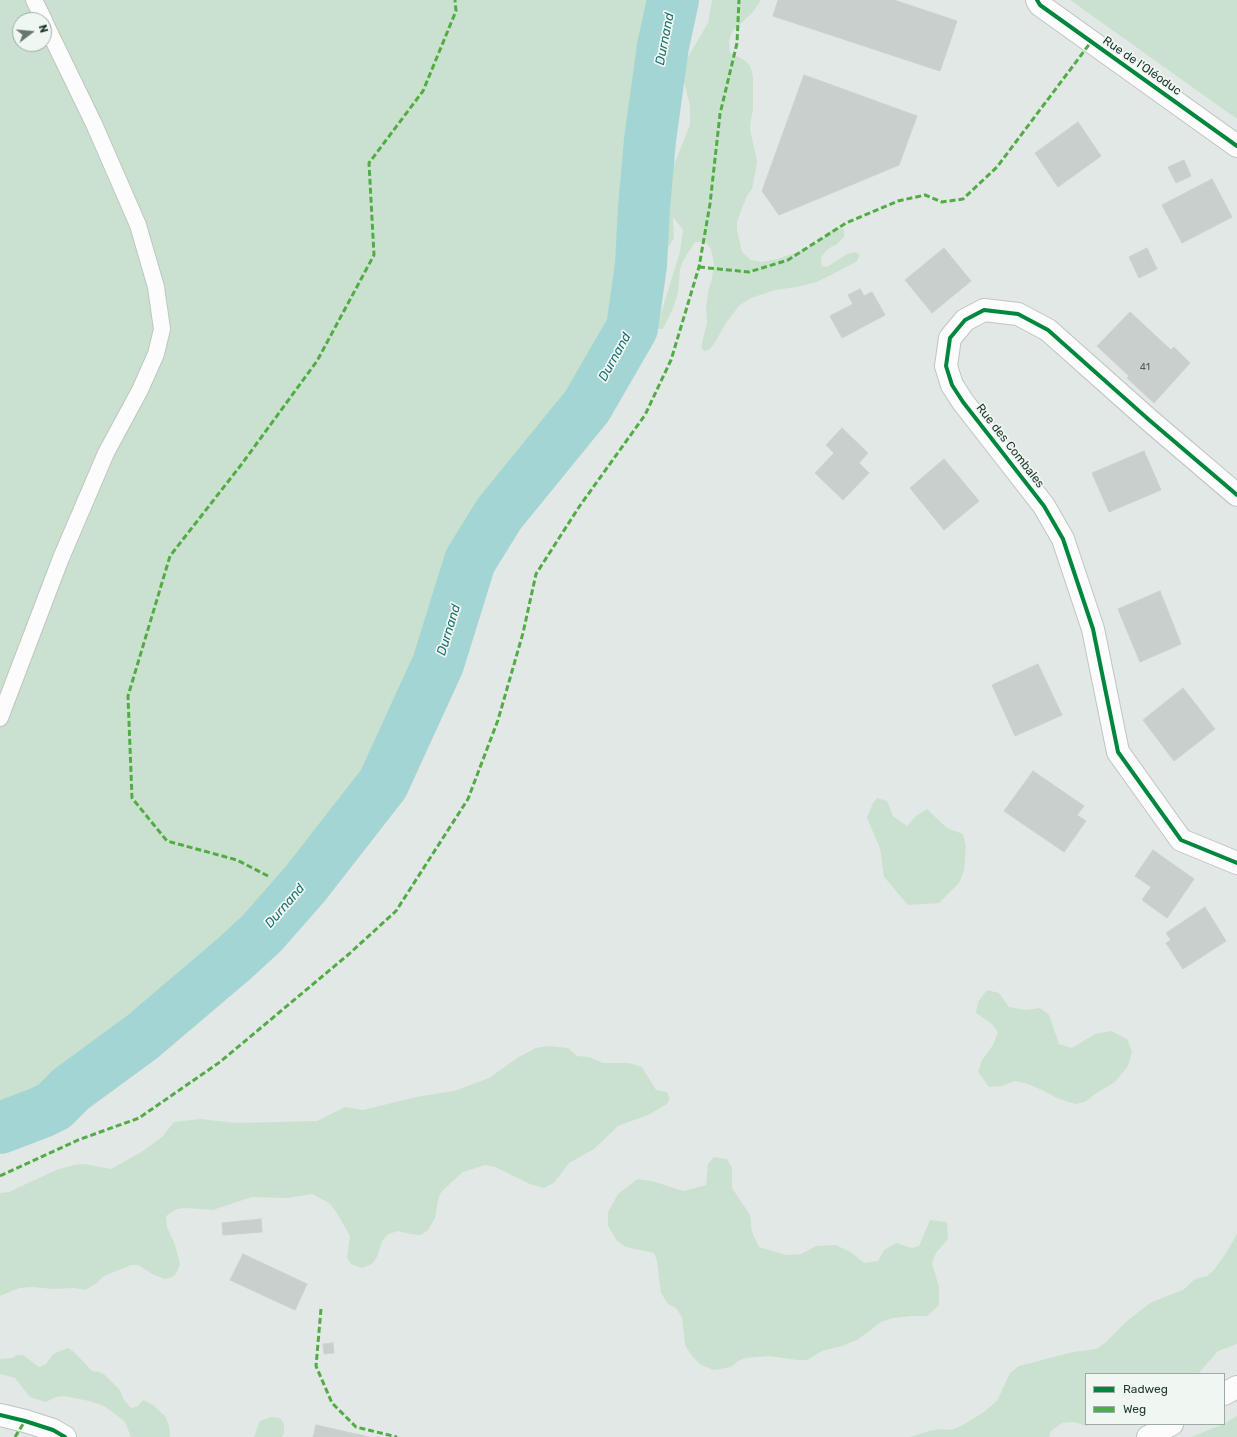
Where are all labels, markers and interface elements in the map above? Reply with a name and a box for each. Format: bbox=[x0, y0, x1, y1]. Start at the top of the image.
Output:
north arrow bbox=[12, 12, 52, 52]
water label: Durnand bbox=[652, 12, 678, 66]
text: N bbox=[36, 23, 50, 34]
street label: Rue de l'Oléoduc bbox=[1100, 34, 1184, 98]
water label: Durnand bbox=[595, 330, 635, 384]
house number: 41 bbox=[1140, 361, 1150, 373]
street label: Rue des Combales bbox=[973, 401, 1047, 491]
water label: Durnand bbox=[434, 602, 464, 658]
water label: Durnand bbox=[262, 881, 308, 931]
legend bbox=[1085, 1373, 1225, 1425]
text: Radweg bbox=[1123, 1382, 1168, 1396]
text: Weg bbox=[1123, 1402, 1146, 1416]

